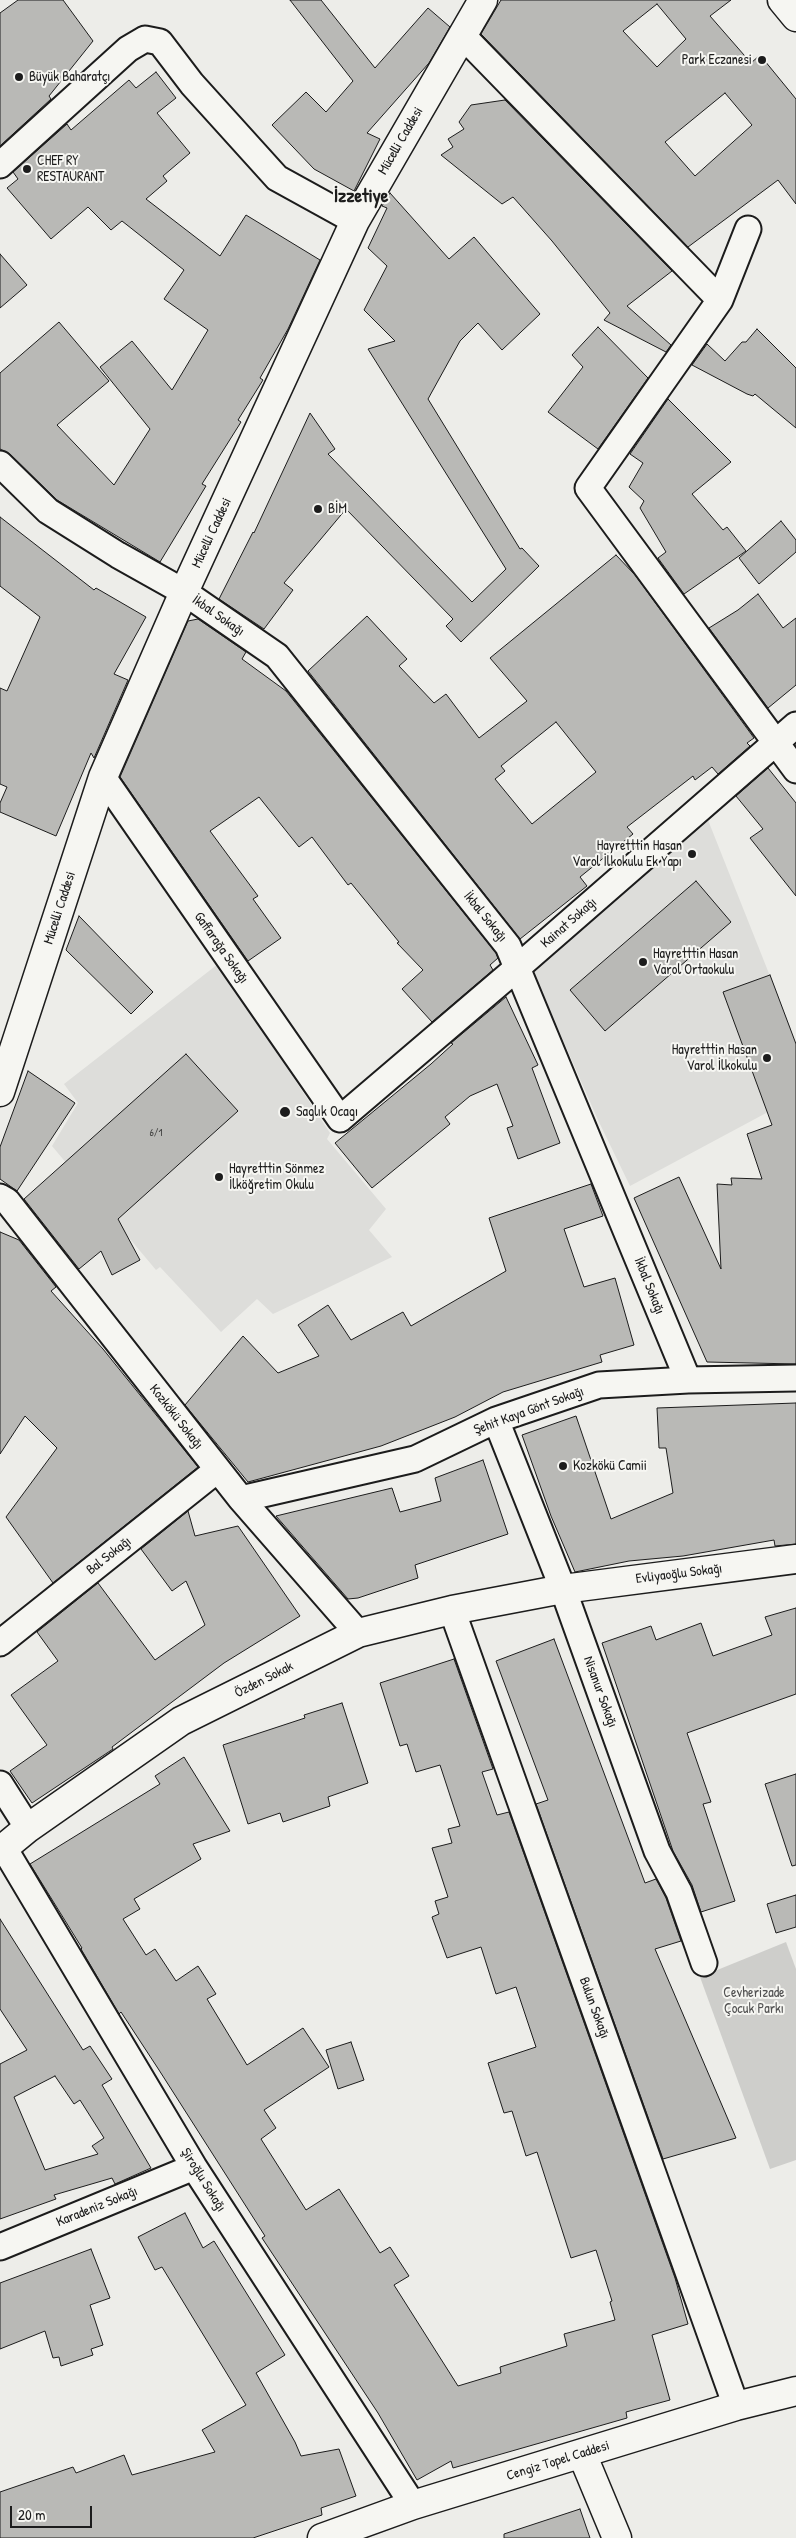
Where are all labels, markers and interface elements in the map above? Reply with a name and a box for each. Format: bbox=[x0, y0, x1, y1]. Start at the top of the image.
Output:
place label: Park Eczanesi bbox=[682, 52, 752, 68]
marker: Park Eczanesi bbox=[756, 54, 768, 66]
place label: Büyük Baharatçı bbox=[29, 69, 110, 85]
marker: Büyük Baharatçı bbox=[13, 71, 25, 83]
street label: Mücelli Caddesi bbox=[375, 104, 427, 178]
place label: CHEF RY RESTAURANT bbox=[37, 153, 104, 186]
marker: CHEF RY RESTAURANT bbox=[21, 163, 33, 175]
district label: İzzetiye bbox=[334, 186, 388, 208]
street label: Mücelli Caddesi bbox=[188, 495, 236, 571]
place label: BİM bbox=[328, 501, 347, 517]
marker: BİM bbox=[312, 503, 324, 515]
street label: İkbal Sokağı bbox=[189, 592, 247, 640]
place label: Hayretttin Hasan Varol İlkokulu Ek Yapı bbox=[572, 838, 682, 870]
marker: Hayretttin Hasan Varol İlkokulu Ek Yapı bbox=[686, 848, 698, 860]
street label: Mücelli Caddesi bbox=[40, 870, 80, 946]
street label: İkbal Sokağı bbox=[460, 888, 510, 946]
street label: Kainat Sokağı bbox=[538, 894, 600, 952]
street label: Gaffarağa Sokağı bbox=[190, 909, 252, 987]
place label: Hayretttin Hasan Varol Ortaokulu bbox=[653, 946, 738, 979]
marker: Hayretttin Hasan Varol Ortaokulu bbox=[637, 956, 649, 968]
place label: Hayretttin Hasan Varol İlkokulu bbox=[672, 1042, 757, 1074]
marker: Hayretttin Hasan Varol İlkokulu bbox=[761, 1052, 773, 1064]
place label: Saglık Ocagı bbox=[296, 1104, 358, 1120]
marker: Saglık Ocagı bbox=[278, 1105, 292, 1119]
house number: 6/1 bbox=[149, 1126, 163, 1140]
place label: Hayretttin Sönmez İlköğretim Okulu bbox=[229, 1161, 325, 1194]
marker: Hayretttin Sönmez İlköğretim Okulu bbox=[213, 1171, 225, 1183]
street label: İkbal Sokağı bbox=[630, 1255, 668, 1317]
street label: Kozkökü Sokağı bbox=[145, 1381, 207, 1453]
street label: Şehit Kaya Gönt Sokağı bbox=[472, 1383, 586, 1439]
place label: Kozkökü Camii bbox=[573, 1458, 647, 1474]
marker: Kozkökü Camii bbox=[557, 1460, 569, 1472]
street label: Bal Sokağı bbox=[83, 1533, 135, 1579]
street label: Evliyaoğlu Sokağı bbox=[635, 1560, 723, 1588]
street label: Nisanur Sokağı bbox=[579, 1654, 621, 1730]
street label: Özden Sokak bbox=[232, 1658, 296, 1702]
street label: Bulun Sokağı bbox=[575, 1975, 613, 2041]
park label: Cevherizade Çocuk Parkı bbox=[723, 1985, 785, 2018]
street label: Şiroğlu Sokağı bbox=[177, 2145, 229, 2215]
street label: Karadeniz Sokağı bbox=[54, 2183, 140, 2231]
street label: Cengiz Topel Caddesi bbox=[504, 2437, 612, 2485]
scale bar bbox=[12, 2496, 95, 2528]
text: 20 m bbox=[18, 2504, 45, 2525]

